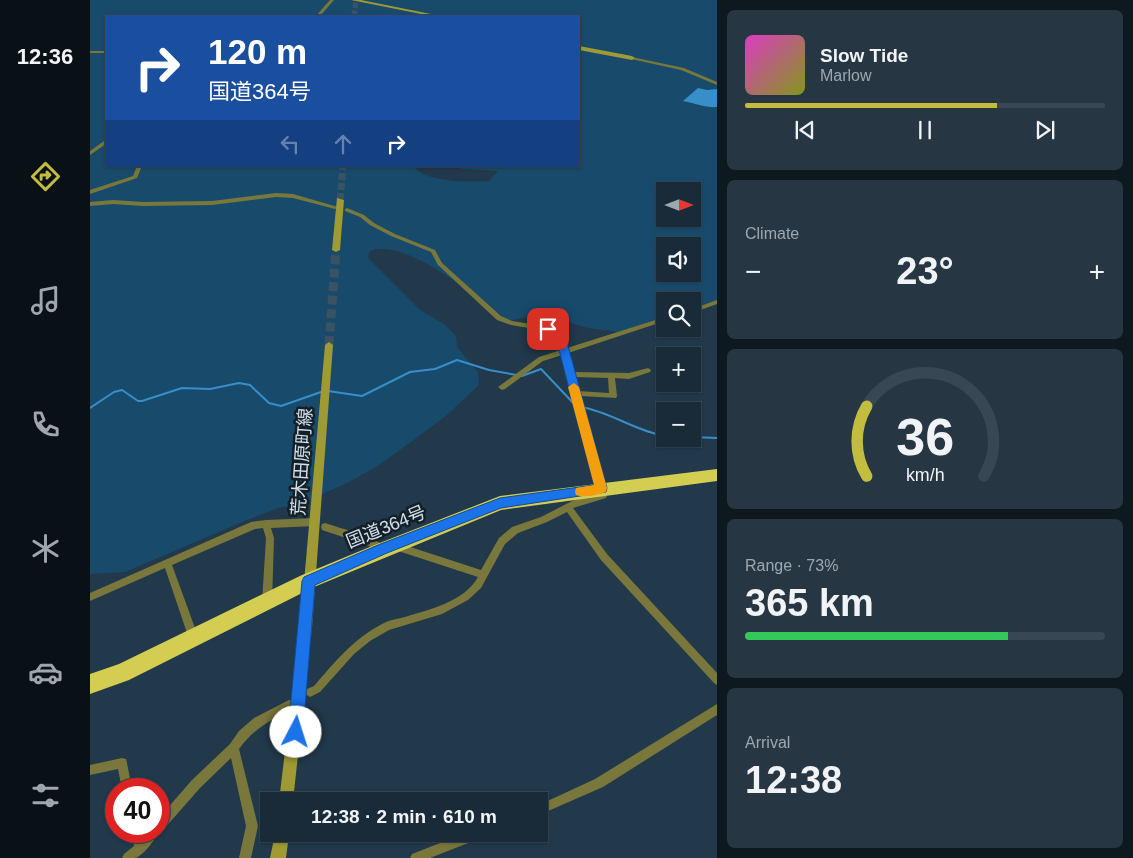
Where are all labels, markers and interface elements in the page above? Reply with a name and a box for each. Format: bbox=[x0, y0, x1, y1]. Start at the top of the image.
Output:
text: 120 m bbox=[208, 32, 307, 71]
icon: right bbox=[125, 35, 190, 100]
text: 12:36 bbox=[17, 44, 73, 69]
text: Slow Tide bbox=[820, 45, 908, 66]
text: Marlow bbox=[820, 67, 872, 84]
text: 国道364号 bbox=[208, 79, 311, 104]
icon: previous bbox=[791, 116, 819, 144]
icon: pause bbox=[911, 116, 939, 144]
icon: next bbox=[1031, 116, 1059, 144]
icon: left bbox=[276, 130, 304, 158]
icon: ahead bbox=[329, 130, 357, 158]
icon: right bbox=[382, 130, 410, 158]
icon: directions bbox=[28, 159, 63, 194]
north arrow bbox=[656, 182, 701, 228]
map controls bbox=[656, 182, 701, 447]
text: Climate bbox=[745, 225, 799, 242]
button: sound bbox=[656, 237, 701, 282]
text: 23° bbox=[896, 250, 954, 292]
text: − bbox=[745, 256, 761, 287]
text: + bbox=[1089, 256, 1105, 287]
icon: music bbox=[28, 283, 63, 318]
button: search bbox=[656, 292, 701, 337]
pin bbox=[527, 308, 569, 350]
icon: arrive bbox=[534, 315, 562, 343]
button: + bbox=[656, 347, 701, 392]
button: − bbox=[656, 402, 701, 447]
icon: phone bbox=[28, 407, 63, 442]
street label: 荒木田原町線 bbox=[288, 407, 316, 517]
text: 36 bbox=[896, 408, 954, 466]
text: km/h bbox=[906, 465, 944, 485]
street label: 国道364号 bbox=[343, 502, 429, 552]
icon: climate bbox=[28, 531, 63, 566]
text: Range · 73% bbox=[745, 557, 838, 574]
text: 365 km bbox=[745, 582, 874, 624]
icon: car bbox=[28, 655, 63, 690]
position arrow bbox=[269, 705, 321, 757]
text: Arrival bbox=[745, 734, 790, 751]
text: 12:38 bbox=[745, 759, 842, 801]
icon: filters bbox=[28, 778, 63, 813]
speed limit sign: 40 bbox=[105, 778, 170, 843]
text: 12:38 · 2 min · 610 m bbox=[311, 806, 497, 827]

